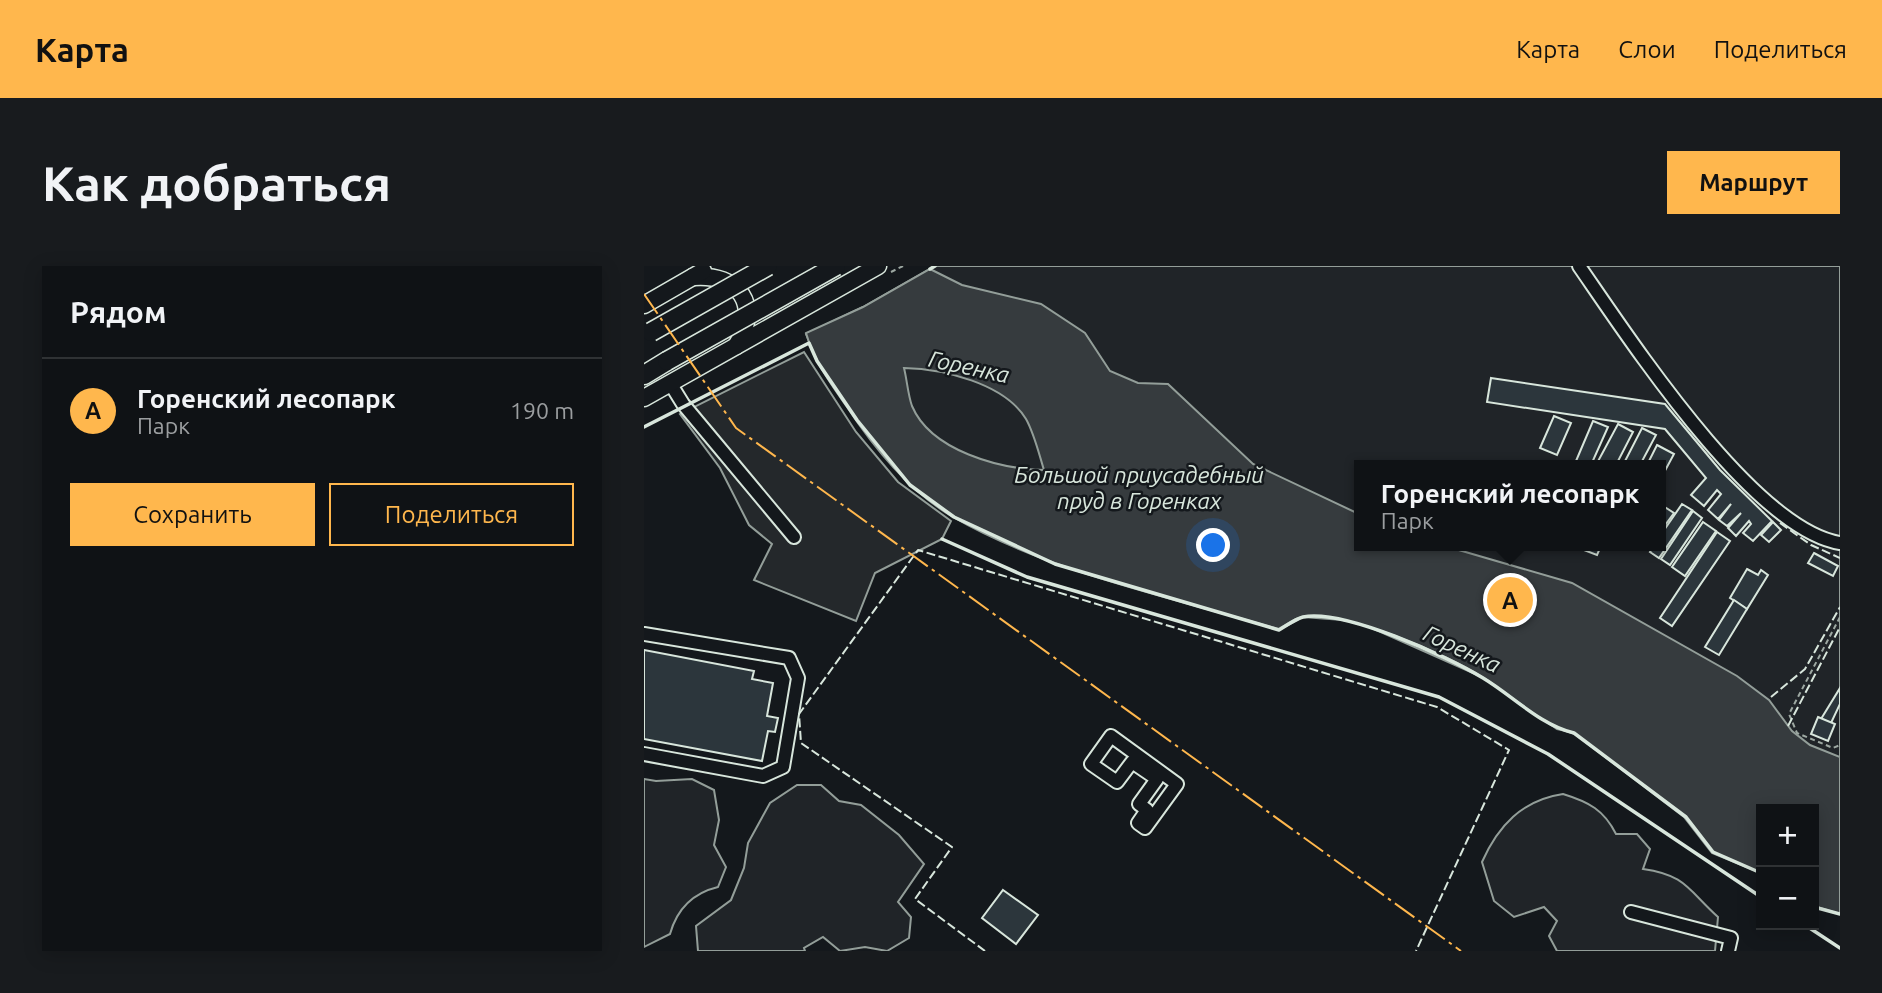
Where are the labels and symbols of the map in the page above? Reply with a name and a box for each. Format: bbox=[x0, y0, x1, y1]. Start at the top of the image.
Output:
water label: Горенка bbox=[926, 346, 1012, 387]
water label: Большой приусадебный пруд в Горенках bbox=[1014, 462, 1264, 513]
your location bbox=[1196, 528, 1230, 562]
pin: A bbox=[1487, 574, 1533, 626]
water label: Горенка bbox=[1420, 620, 1505, 677]

